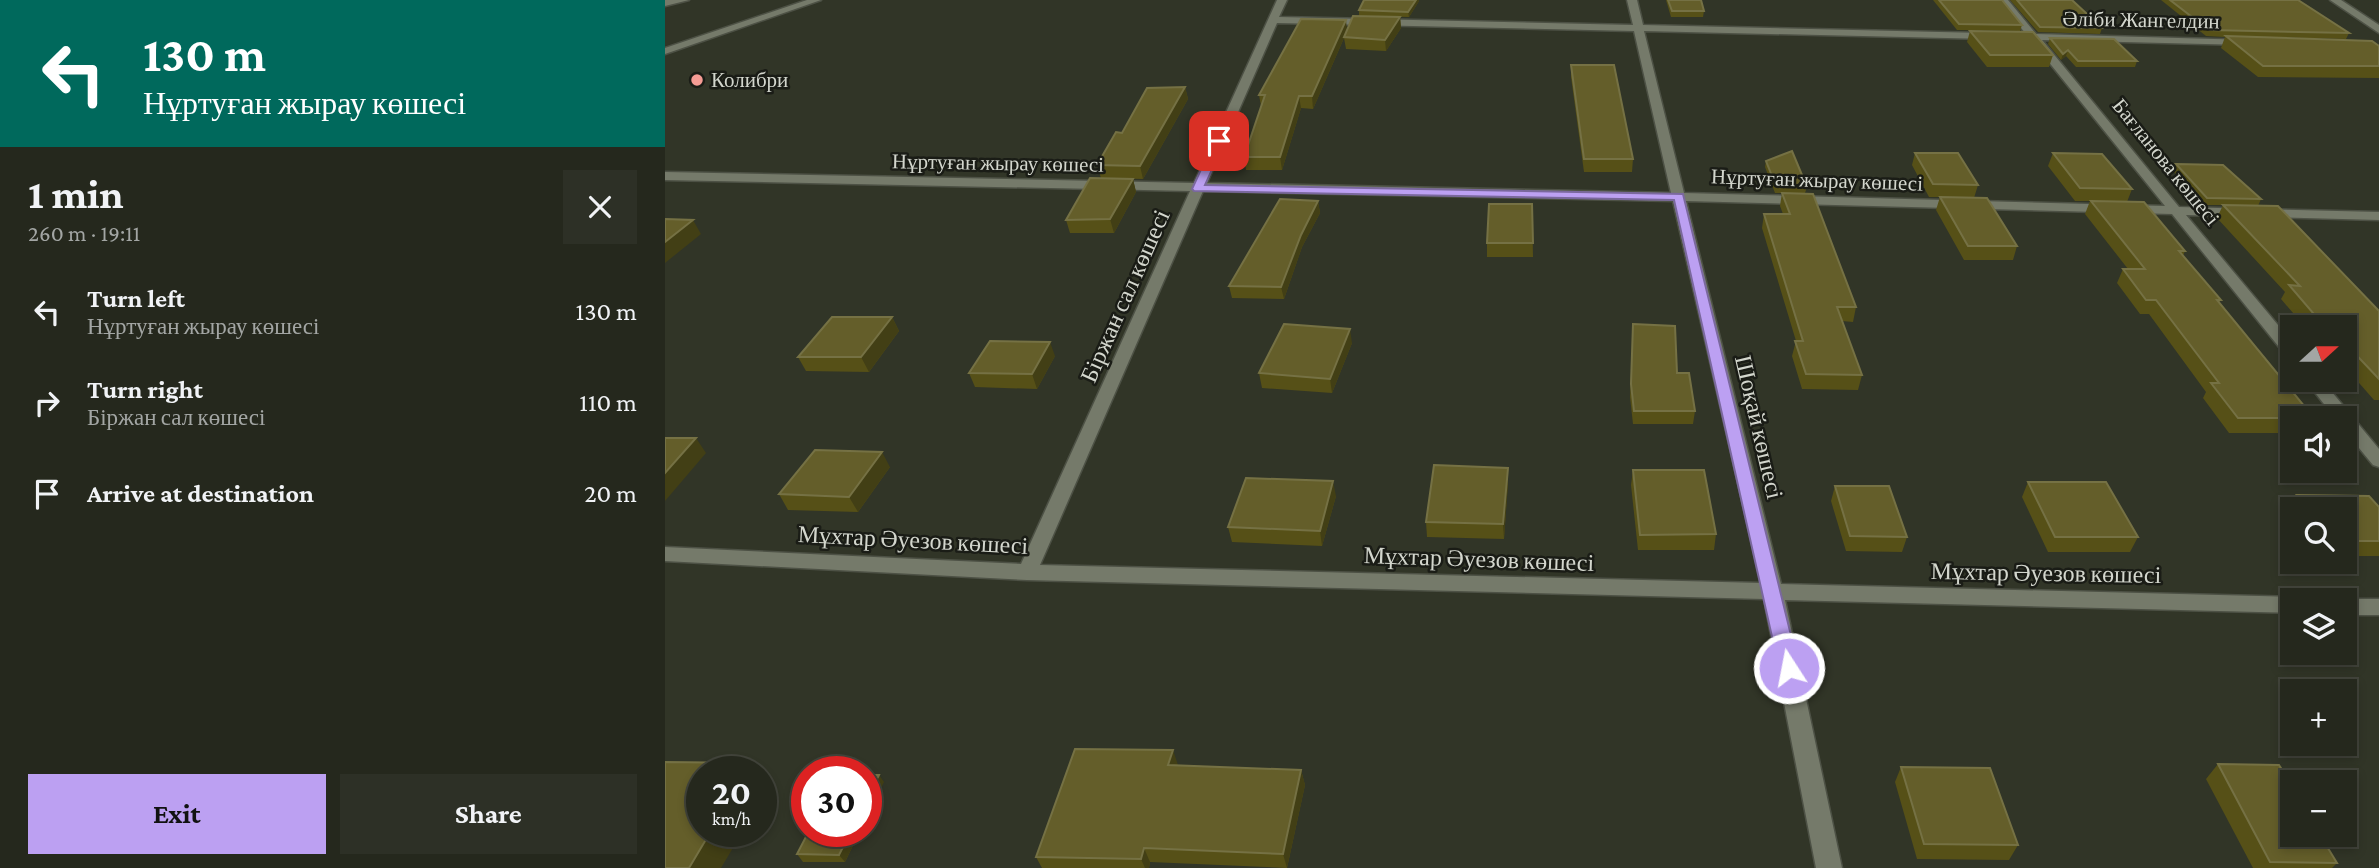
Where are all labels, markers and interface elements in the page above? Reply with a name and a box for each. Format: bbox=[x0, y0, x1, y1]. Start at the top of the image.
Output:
street label: Әліби Жангелдин bbox=[2062, 7, 2220, 33]
text: 130 m bbox=[143, 27, 266, 82]
icon: left bbox=[28, 28, 119, 119]
place label: Колибри bbox=[711, 68, 788, 92]
marker: Колибри bbox=[689, 72, 705, 88]
text: Нұртуған жырау көшесі bbox=[143, 85, 466, 121]
street label: Бағланова көшесі bbox=[2107, 94, 2225, 230]
pin bbox=[1189, 111, 1249, 171]
icon: arrive bbox=[1200, 122, 1238, 160]
street label: Нұртуған жырау көшесі bbox=[892, 149, 1104, 177]
street label: Нұртуған жырау көшесі bbox=[1711, 164, 1924, 196]
text: 1 min bbox=[28, 170, 124, 217]
button: close bbox=[563, 170, 637, 244]
street label: Біржан сал көшесі bbox=[1074, 205, 1175, 386]
text: 260 m · 19:11 bbox=[28, 220, 140, 246]
text: Turn left bbox=[87, 284, 185, 313]
icon: left bbox=[28, 293, 66, 331]
text: 130 m bbox=[576, 297, 637, 326]
text: Нұртуған жырау көшесі bbox=[87, 313, 319, 339]
north arrow bbox=[2280, 315, 2357, 392]
map controls bbox=[2280, 315, 2357, 847]
street label: Шоқай көшесі bbox=[1730, 352, 1789, 502]
text: Turn right bbox=[87, 375, 203, 404]
icon: right bbox=[28, 384, 66, 422]
text: 110 m bbox=[579, 388, 637, 417]
text: Біржан сал көшесі bbox=[87, 404, 265, 430]
button: sound bbox=[2280, 406, 2357, 483]
icon: arrive bbox=[28, 475, 66, 513]
text: Arrive at destination bbox=[87, 479, 314, 508]
text: 20 m bbox=[584, 479, 637, 508]
button: search bbox=[2280, 497, 2357, 574]
street label: Мұхтар Әуезов көшесі bbox=[797, 520, 1029, 559]
street label: Мұхтар Әуезов көшесі bbox=[1363, 541, 1595, 576]
street label: Мұхтар Әуезов көшесі bbox=[1931, 557, 2162, 588]
button: layers bbox=[2280, 588, 2357, 665]
position arrow bbox=[1752, 631, 1826, 705]
button: + bbox=[2280, 679, 2357, 756]
speed limit sign: 30 bbox=[791, 756, 882, 847]
button: − bbox=[2280, 770, 2357, 847]
text: 20 bbox=[712, 773, 751, 812]
button: Exit bbox=[28, 774, 326, 854]
button: Share bbox=[340, 774, 637, 854]
text: km/h bbox=[712, 809, 751, 829]

